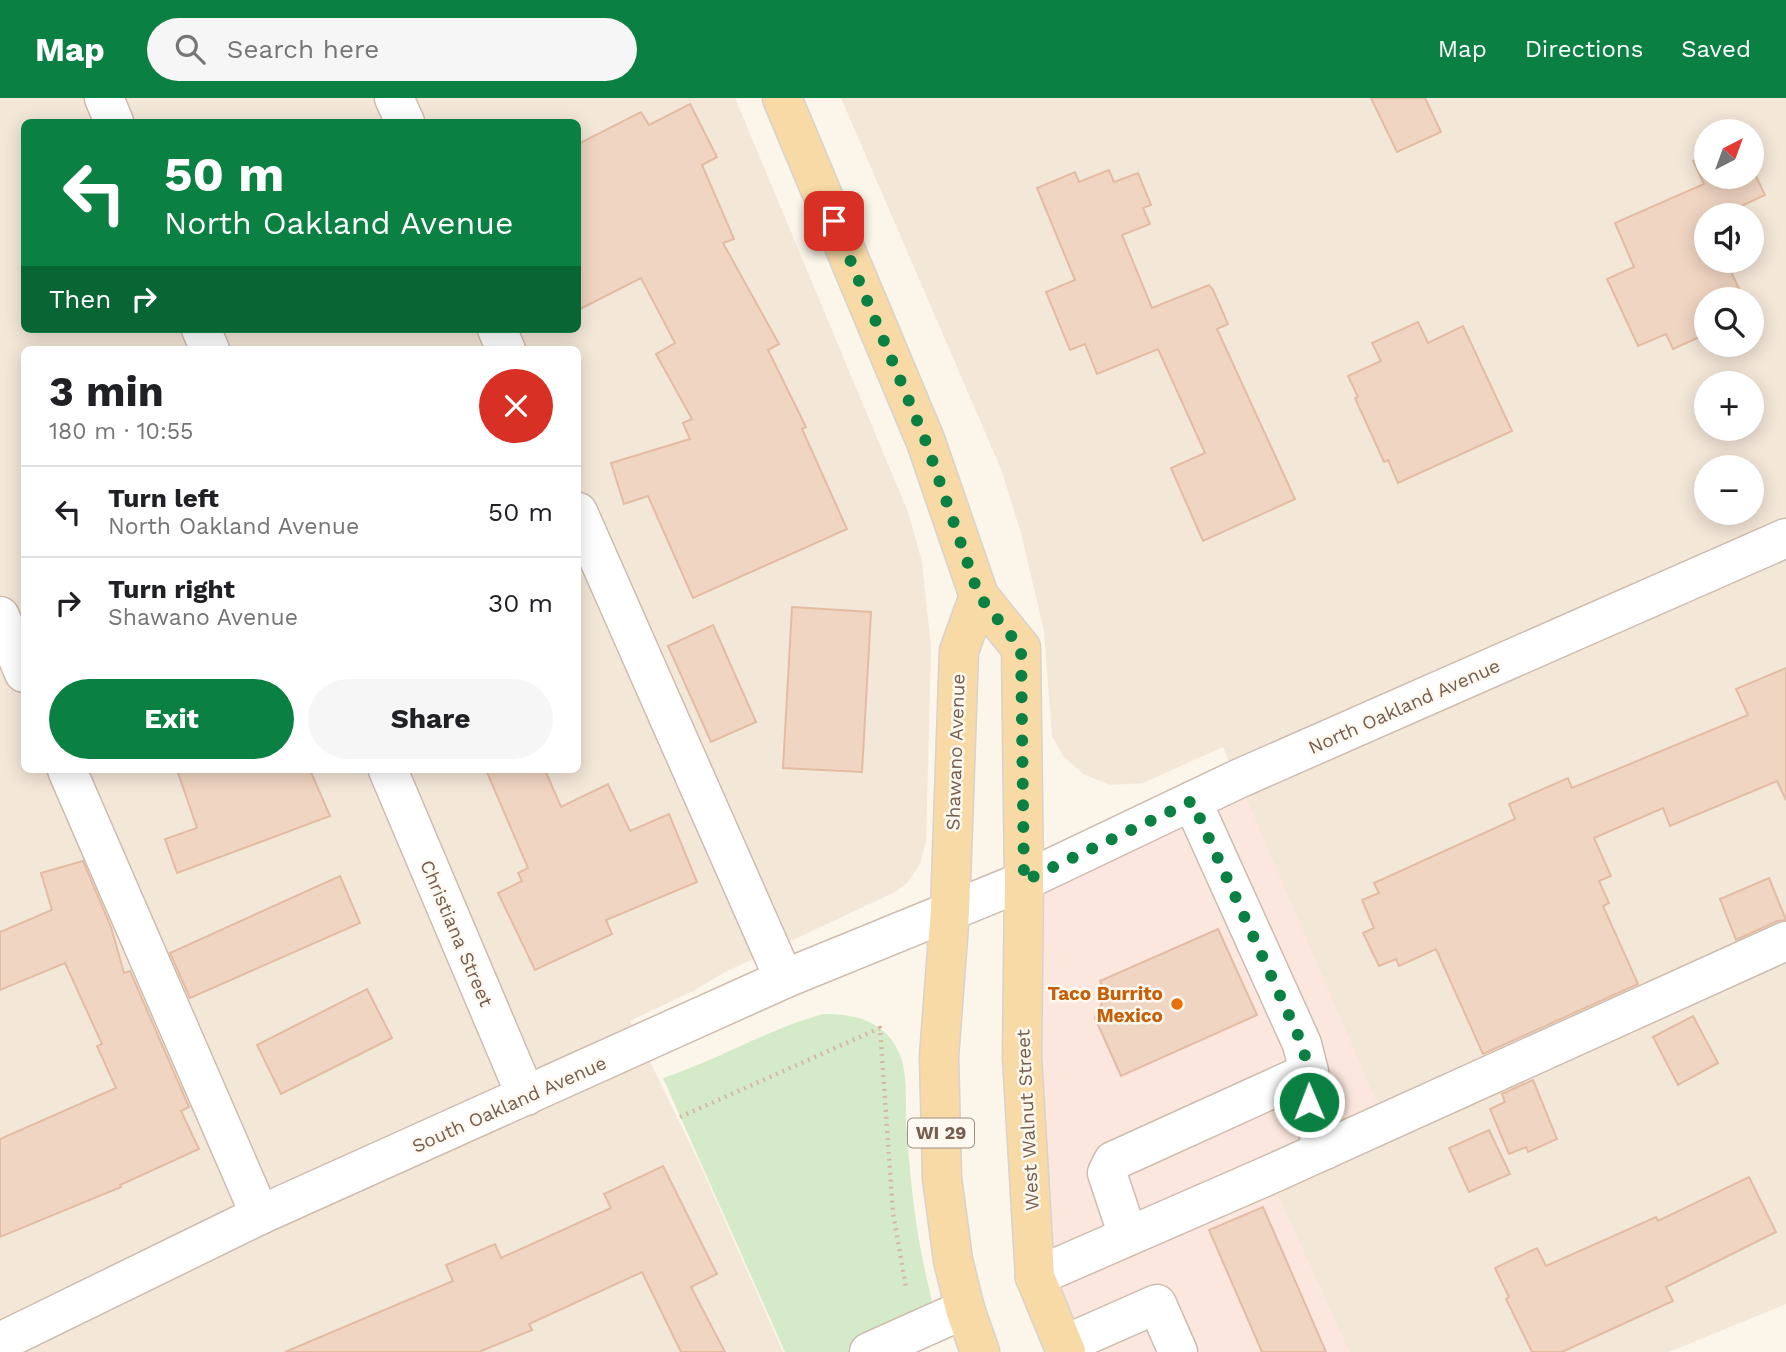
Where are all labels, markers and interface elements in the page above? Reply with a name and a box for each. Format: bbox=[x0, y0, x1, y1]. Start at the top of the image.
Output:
search box bbox=[147, 18, 637, 81]
text: Map bbox=[35, 30, 105, 69]
icon: search bbox=[171, 30, 209, 68]
text: Search here bbox=[227, 34, 379, 64]
text: Map bbox=[1438, 35, 1487, 63]
text: Directions bbox=[1525, 35, 1643, 63]
text: Saved bbox=[1681, 35, 1751, 63]
north arrow bbox=[1694, 119, 1764, 189]
map controls bbox=[1694, 119, 1764, 525]
text: 50 m bbox=[164, 145, 284, 203]
icon: left bbox=[49, 147, 140, 238]
pin bbox=[804, 191, 864, 251]
icon: arrive bbox=[815, 202, 853, 240]
button: sound bbox=[1694, 203, 1764, 273]
text: North Oakland Avenue bbox=[164, 204, 513, 242]
icon: right bbox=[125, 280, 163, 318]
text: Then bbox=[49, 284, 111, 314]
button: search bbox=[1694, 287, 1764, 357]
text: 3 min bbox=[49, 367, 164, 416]
button: close bbox=[479, 369, 553, 443]
button: + bbox=[1694, 371, 1764, 441]
text: 180 m · 10:55 bbox=[49, 418, 194, 445]
button: − bbox=[1694, 455, 1764, 525]
text: Turn left bbox=[108, 483, 219, 513]
icon: left bbox=[49, 493, 87, 531]
text: 50 m bbox=[488, 497, 553, 527]
text: North Oakland Avenue bbox=[108, 513, 359, 540]
text: Turn right bbox=[108, 574, 235, 604]
icon: right bbox=[49, 584, 87, 622]
text: 30 m bbox=[488, 588, 553, 618]
text: Shawano Avenue bbox=[108, 604, 298, 631]
street label: North Oakland Avenue bbox=[1305, 654, 1504, 759]
street label: Shawano Avenue bbox=[941, 673, 970, 831]
button: Exit bbox=[49, 679, 294, 759]
button: Share bbox=[308, 679, 553, 759]
street label: Christiana Street bbox=[415, 856, 498, 1010]
place label: Taco Burrito Mexico bbox=[1047, 982, 1163, 1027]
marker: Taco Burrito Mexico bbox=[1169, 996, 1185, 1012]
street label: West Walnut Street bbox=[1011, 1029, 1044, 1211]
street label: South Oakland Avenue bbox=[408, 1051, 610, 1158]
position arrow bbox=[1272, 1065, 1346, 1139]
road number: WI 29 bbox=[908, 1118, 974, 1148]

